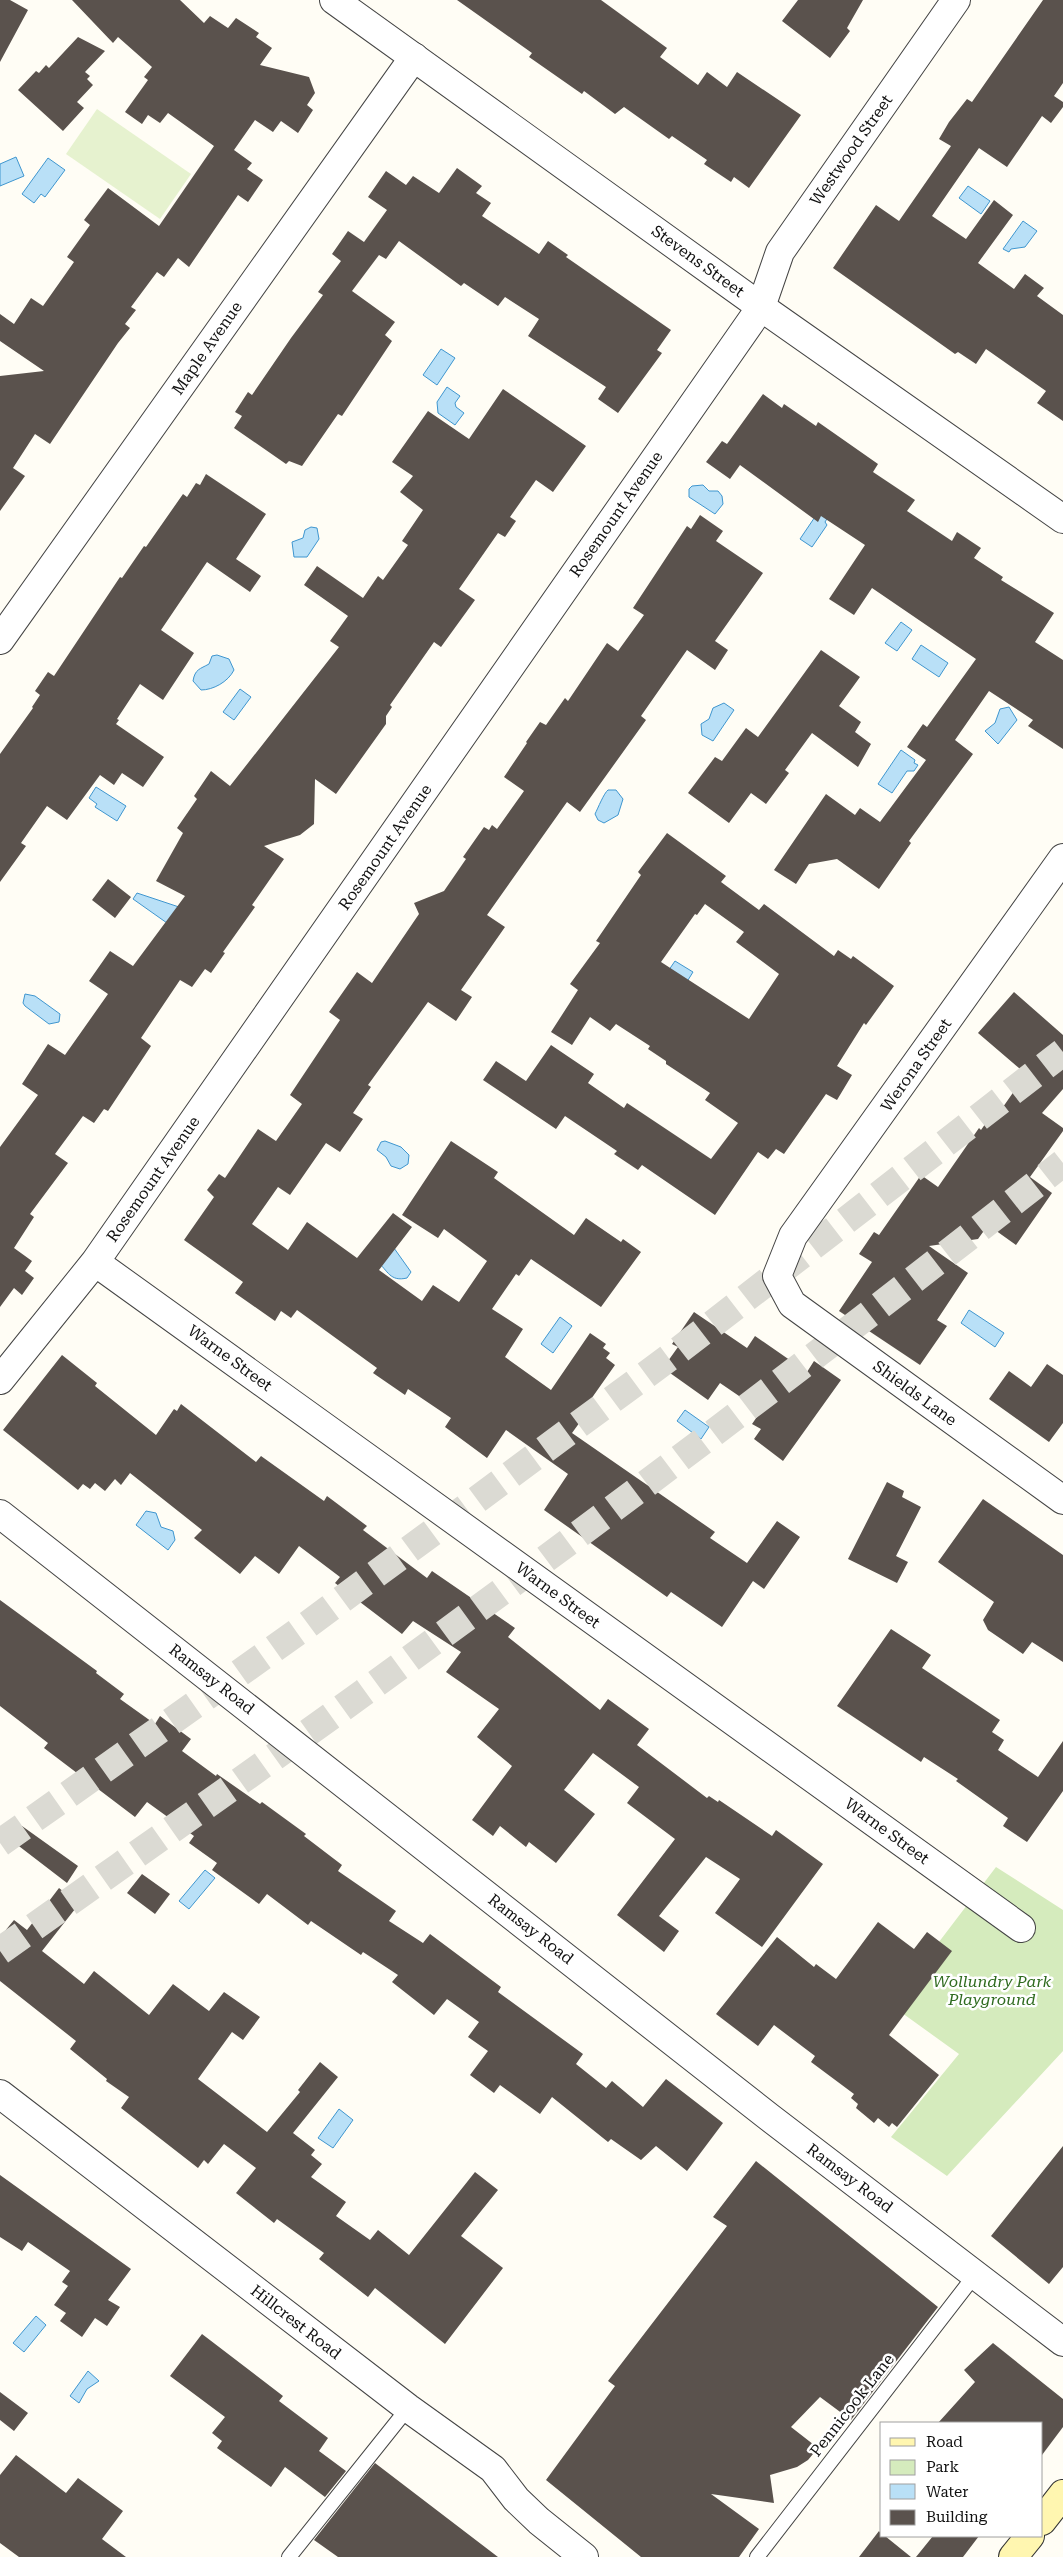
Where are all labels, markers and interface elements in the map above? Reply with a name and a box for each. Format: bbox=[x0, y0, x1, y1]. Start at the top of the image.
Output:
street label: Westwood Street bbox=[806, 91, 896, 209]
street label: Stevens Street bbox=[648, 221, 748, 301]
street label: Maple Avenue bbox=[168, 298, 246, 398]
street label: Rosemount Avenue bbox=[565, 447, 667, 581]
street label: Rosemount Avenue bbox=[334, 780, 436, 914]
street label: Werona Street bbox=[877, 1015, 955, 1115]
street label: Rosemount Avenue bbox=[102, 1112, 204, 1246]
street label: Warne Street bbox=[184, 1321, 276, 1395]
street label: Shields Lane bbox=[869, 1356, 961, 1430]
street label: Warne Street bbox=[512, 1558, 604, 1632]
street label: Ramsay Road bbox=[166, 1640, 258, 1718]
street label: Warne Street bbox=[841, 1794, 933, 1868]
street label: Ramsay Road bbox=[485, 1890, 577, 1968]
park label: Wollundry Park Playground bbox=[933, 1972, 1052, 2009]
street label: Ramsay Road bbox=[803, 2139, 897, 2217]
street label: Hillcrest Road bbox=[247, 2281, 345, 2363]
street label: Pennicook Lane bbox=[806, 2350, 898, 2460]
legend bbox=[880, 2422, 1043, 2537]
text: Road bbox=[926, 2433, 963, 2451]
text: Park bbox=[926, 2458, 960, 2476]
text: Water bbox=[926, 2483, 968, 2501]
text: Building bbox=[926, 2508, 988, 2526]

